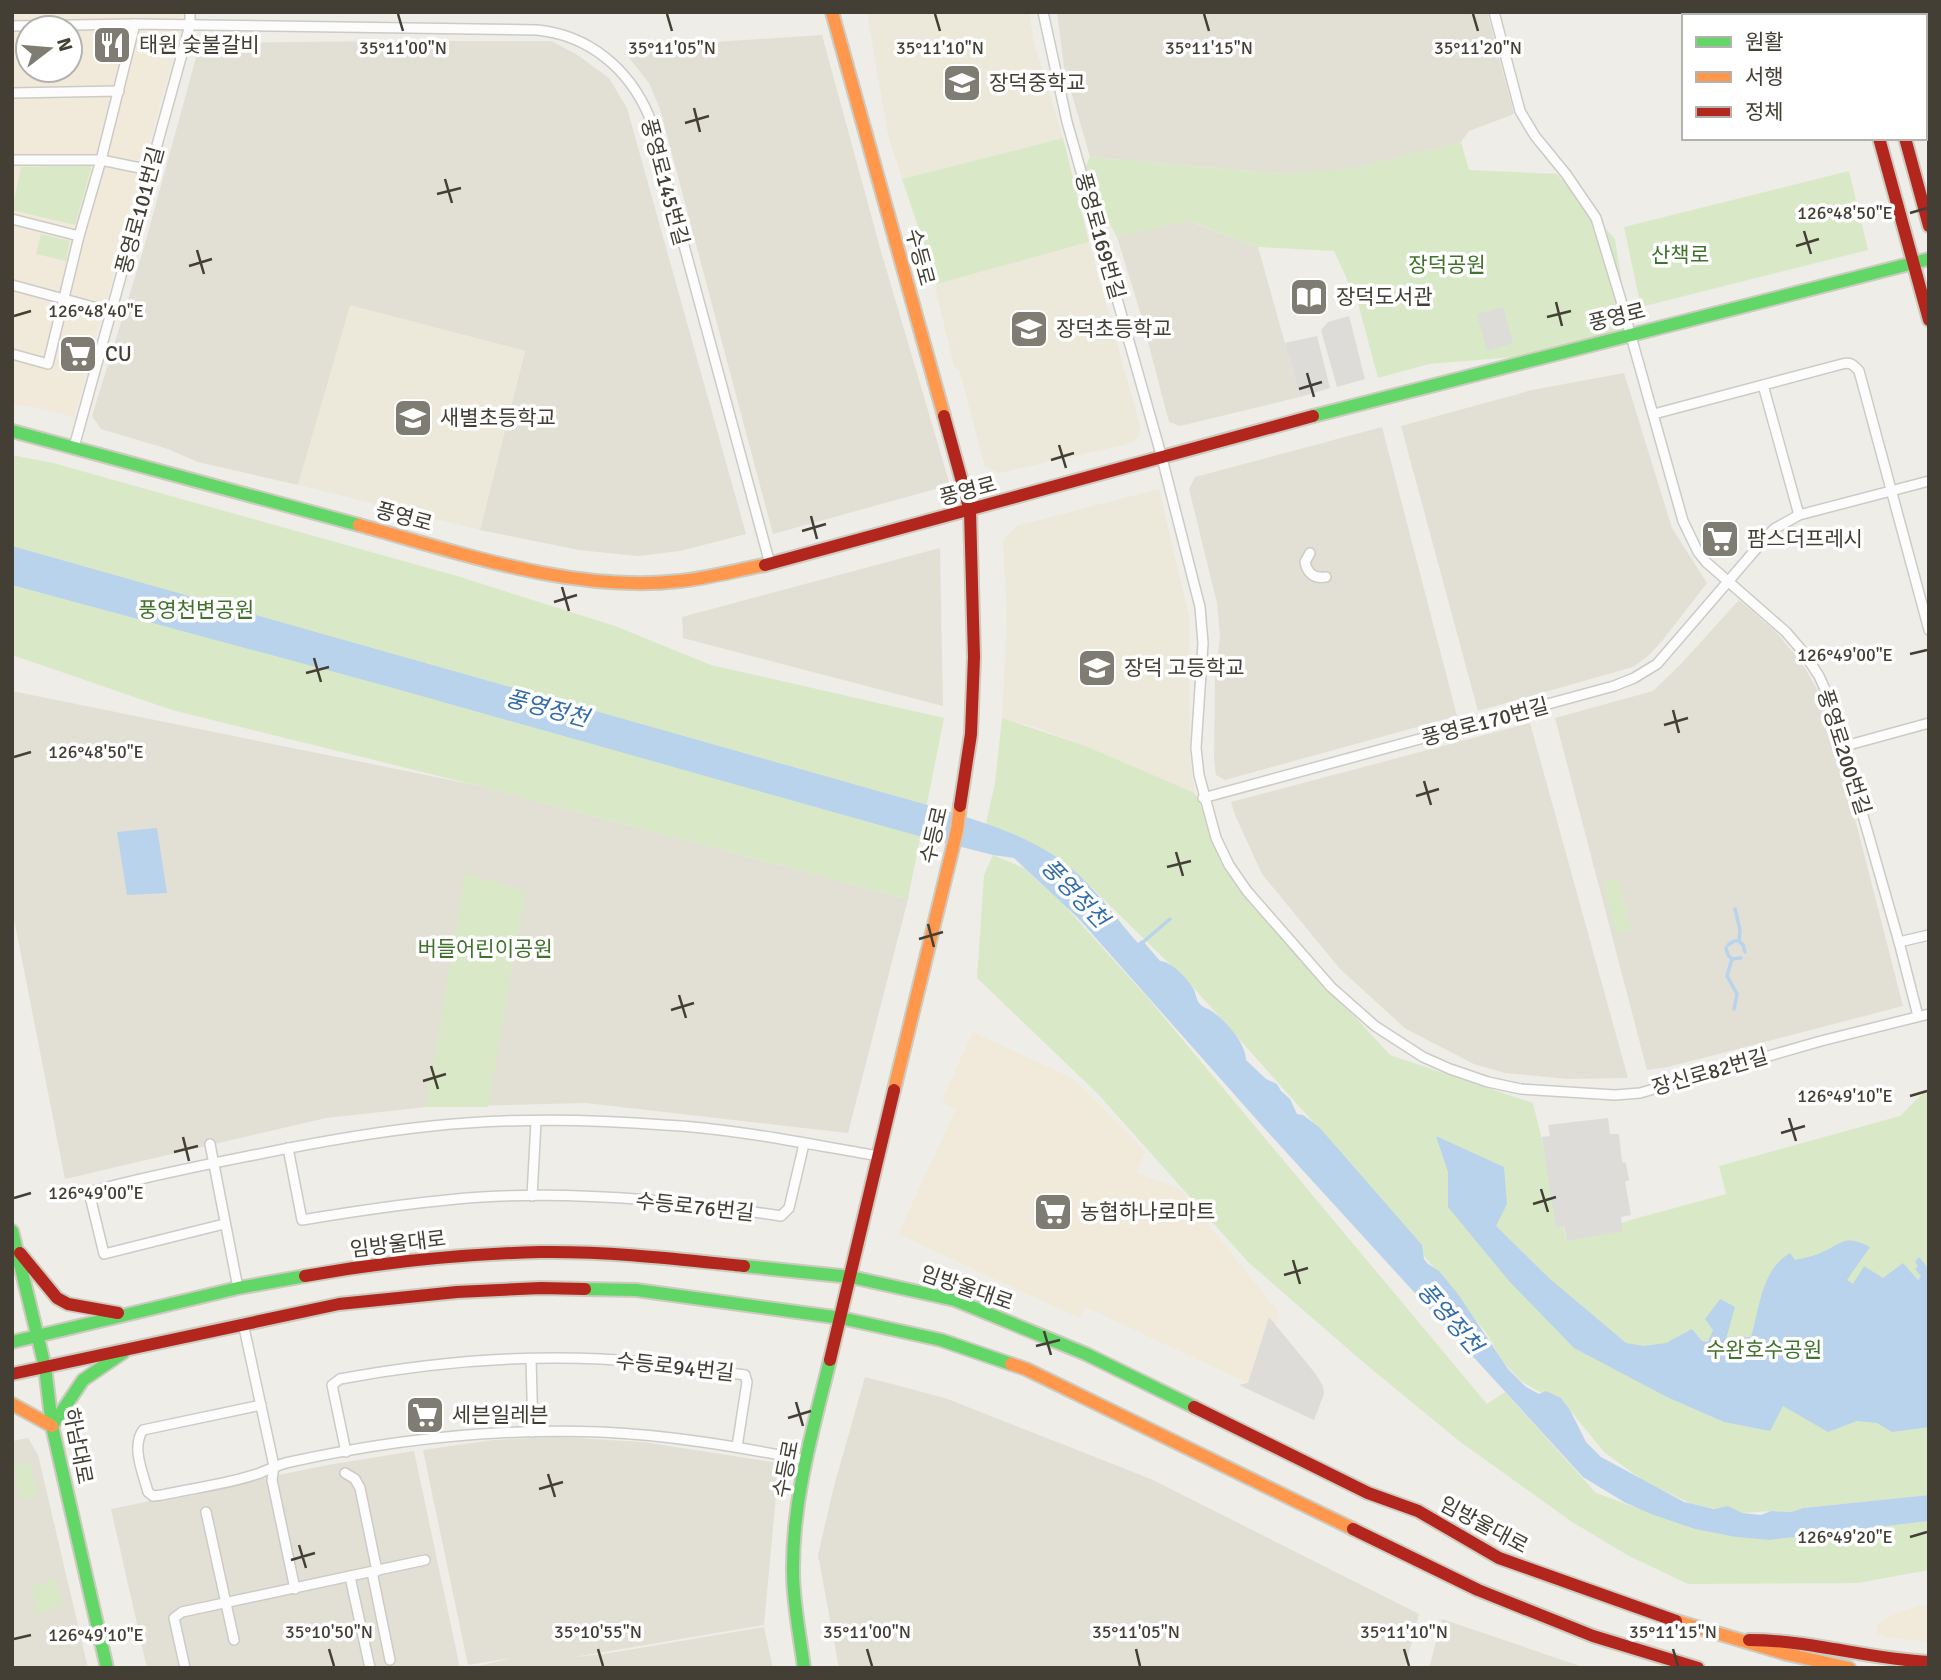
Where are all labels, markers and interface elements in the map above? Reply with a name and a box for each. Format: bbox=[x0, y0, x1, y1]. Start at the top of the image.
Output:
north arrow bbox=[14, 14, 84, 84]
legend bbox=[1682, 14, 1927, 140]
restaurant icon: 태원 숯불갈비 bbox=[91, 24, 133, 66]
text: 원활 bbox=[1745, 29, 1784, 55]
place label: 태원 숯불갈비 bbox=[139, 32, 260, 58]
text: N bbox=[51, 35, 78, 54]
text: 35°11'00"N bbox=[359, 37, 447, 59]
text: 35°11'05"N bbox=[628, 37, 716, 59]
text: 35°11'10"N bbox=[896, 37, 984, 59]
text: 35°11'15"N bbox=[1165, 37, 1253, 59]
text: 35°11'20"N bbox=[1434, 37, 1522, 59]
school or university icon: 장덕중학교 bbox=[941, 62, 983, 104]
text: 서행 bbox=[1745, 64, 1784, 90]
place label: 장덕중학교 bbox=[989, 70, 1086, 96]
text: 정체 bbox=[1745, 99, 1784, 125]
street label: 풍영로145번길 bbox=[636, 116, 694, 248]
street label: 풍영로101번길 bbox=[111, 144, 169, 276]
street label: 풍영로169번길 bbox=[1070, 170, 1130, 302]
text: 126°48'50"E bbox=[1797, 202, 1893, 224]
street label: 수등로 bbox=[900, 226, 940, 288]
park label: 산책로 bbox=[1651, 242, 1709, 268]
park label: 장덕공원 bbox=[1408, 252, 1486, 278]
library icon: 장덕도서관 bbox=[1288, 276, 1330, 318]
place label: 장덕도서관 bbox=[1336, 284, 1433, 310]
street label: 풍영로 bbox=[1586, 297, 1648, 337]
text: 126°48'40"E bbox=[48, 300, 144, 322]
school or university icon: 장덕초등학교 bbox=[1008, 308, 1050, 350]
place label: 장덕초등학교 bbox=[1056, 316, 1172, 342]
supermarket icon: CU bbox=[57, 333, 99, 375]
place label: CU bbox=[105, 341, 132, 367]
school or university icon: 새별초등학교 bbox=[392, 397, 434, 439]
place label: 새별초등학교 bbox=[440, 405, 556, 431]
street label: 풍영로 bbox=[937, 471, 999, 511]
street label: 풍영로 bbox=[373, 497, 435, 537]
supermarket icon: 팜스더프레시 bbox=[1699, 518, 1741, 560]
place label: 팜스더프레시 bbox=[1747, 526, 1863, 552]
park label: 풍영천변공원 bbox=[138, 597, 254, 623]
text: 126°49'00"E bbox=[1797, 644, 1893, 666]
school or university icon: 장덕 고등학교 bbox=[1076, 647, 1118, 689]
place label: 장덕 고등학교 bbox=[1124, 655, 1245, 681]
water label: 풍영정천 bbox=[502, 684, 594, 734]
street label: 풍영로200번길 bbox=[1811, 686, 1877, 818]
street label: 풍영로170번길 bbox=[1419, 693, 1551, 751]
text: 126°48'50"E bbox=[48, 741, 144, 763]
street label: 수등로 bbox=[915, 804, 953, 866]
water label: 풍영정천 bbox=[1035, 853, 1116, 936]
park label: 버들어린이공원 bbox=[417, 936, 553, 962]
street label: 장신로82번길 bbox=[1649, 1043, 1771, 1101]
text: 126°49'10"E bbox=[1797, 1085, 1893, 1107]
text: 126°49'00"E bbox=[48, 1182, 144, 1204]
street label: 수등로76번길 bbox=[634, 1188, 756, 1226]
supermarket icon: 농협하나로마트 bbox=[1032, 1191, 1074, 1233]
place label: 농협하나로마트 bbox=[1080, 1199, 1215, 1225]
street label: 임방울대로 bbox=[348, 1225, 448, 1263]
street label: 임방울대로 bbox=[917, 1260, 1017, 1316]
water label: 풍영정천 bbox=[1411, 1277, 1490, 1362]
park label: 수완호수공원 bbox=[1706, 1337, 1822, 1363]
street label: 수등로94번길 bbox=[614, 1348, 736, 1386]
supermarket icon: 세븐일레븐 bbox=[404, 1394, 446, 1436]
place label: 세븐일레븐 bbox=[452, 1402, 549, 1428]
street label: 하남대로 bbox=[58, 1406, 98, 1486]
street label: 수등로 bbox=[768, 1438, 804, 1500]
street label: 임방울대로 bbox=[1435, 1491, 1533, 1559]
text: 126°49'20"E bbox=[1797, 1526, 1893, 1548]
text: 35°10'50"N bbox=[285, 1621, 373, 1643]
text: 35°10'55"N bbox=[554, 1621, 642, 1643]
text: 35°11'00"N bbox=[823, 1621, 911, 1643]
text: 35°11'05"N bbox=[1092, 1621, 1180, 1643]
text: 35°11'10"N bbox=[1360, 1621, 1448, 1643]
text: 35°11'15"N bbox=[1629, 1621, 1717, 1643]
text: 126°49'10"E bbox=[48, 1624, 144, 1646]

